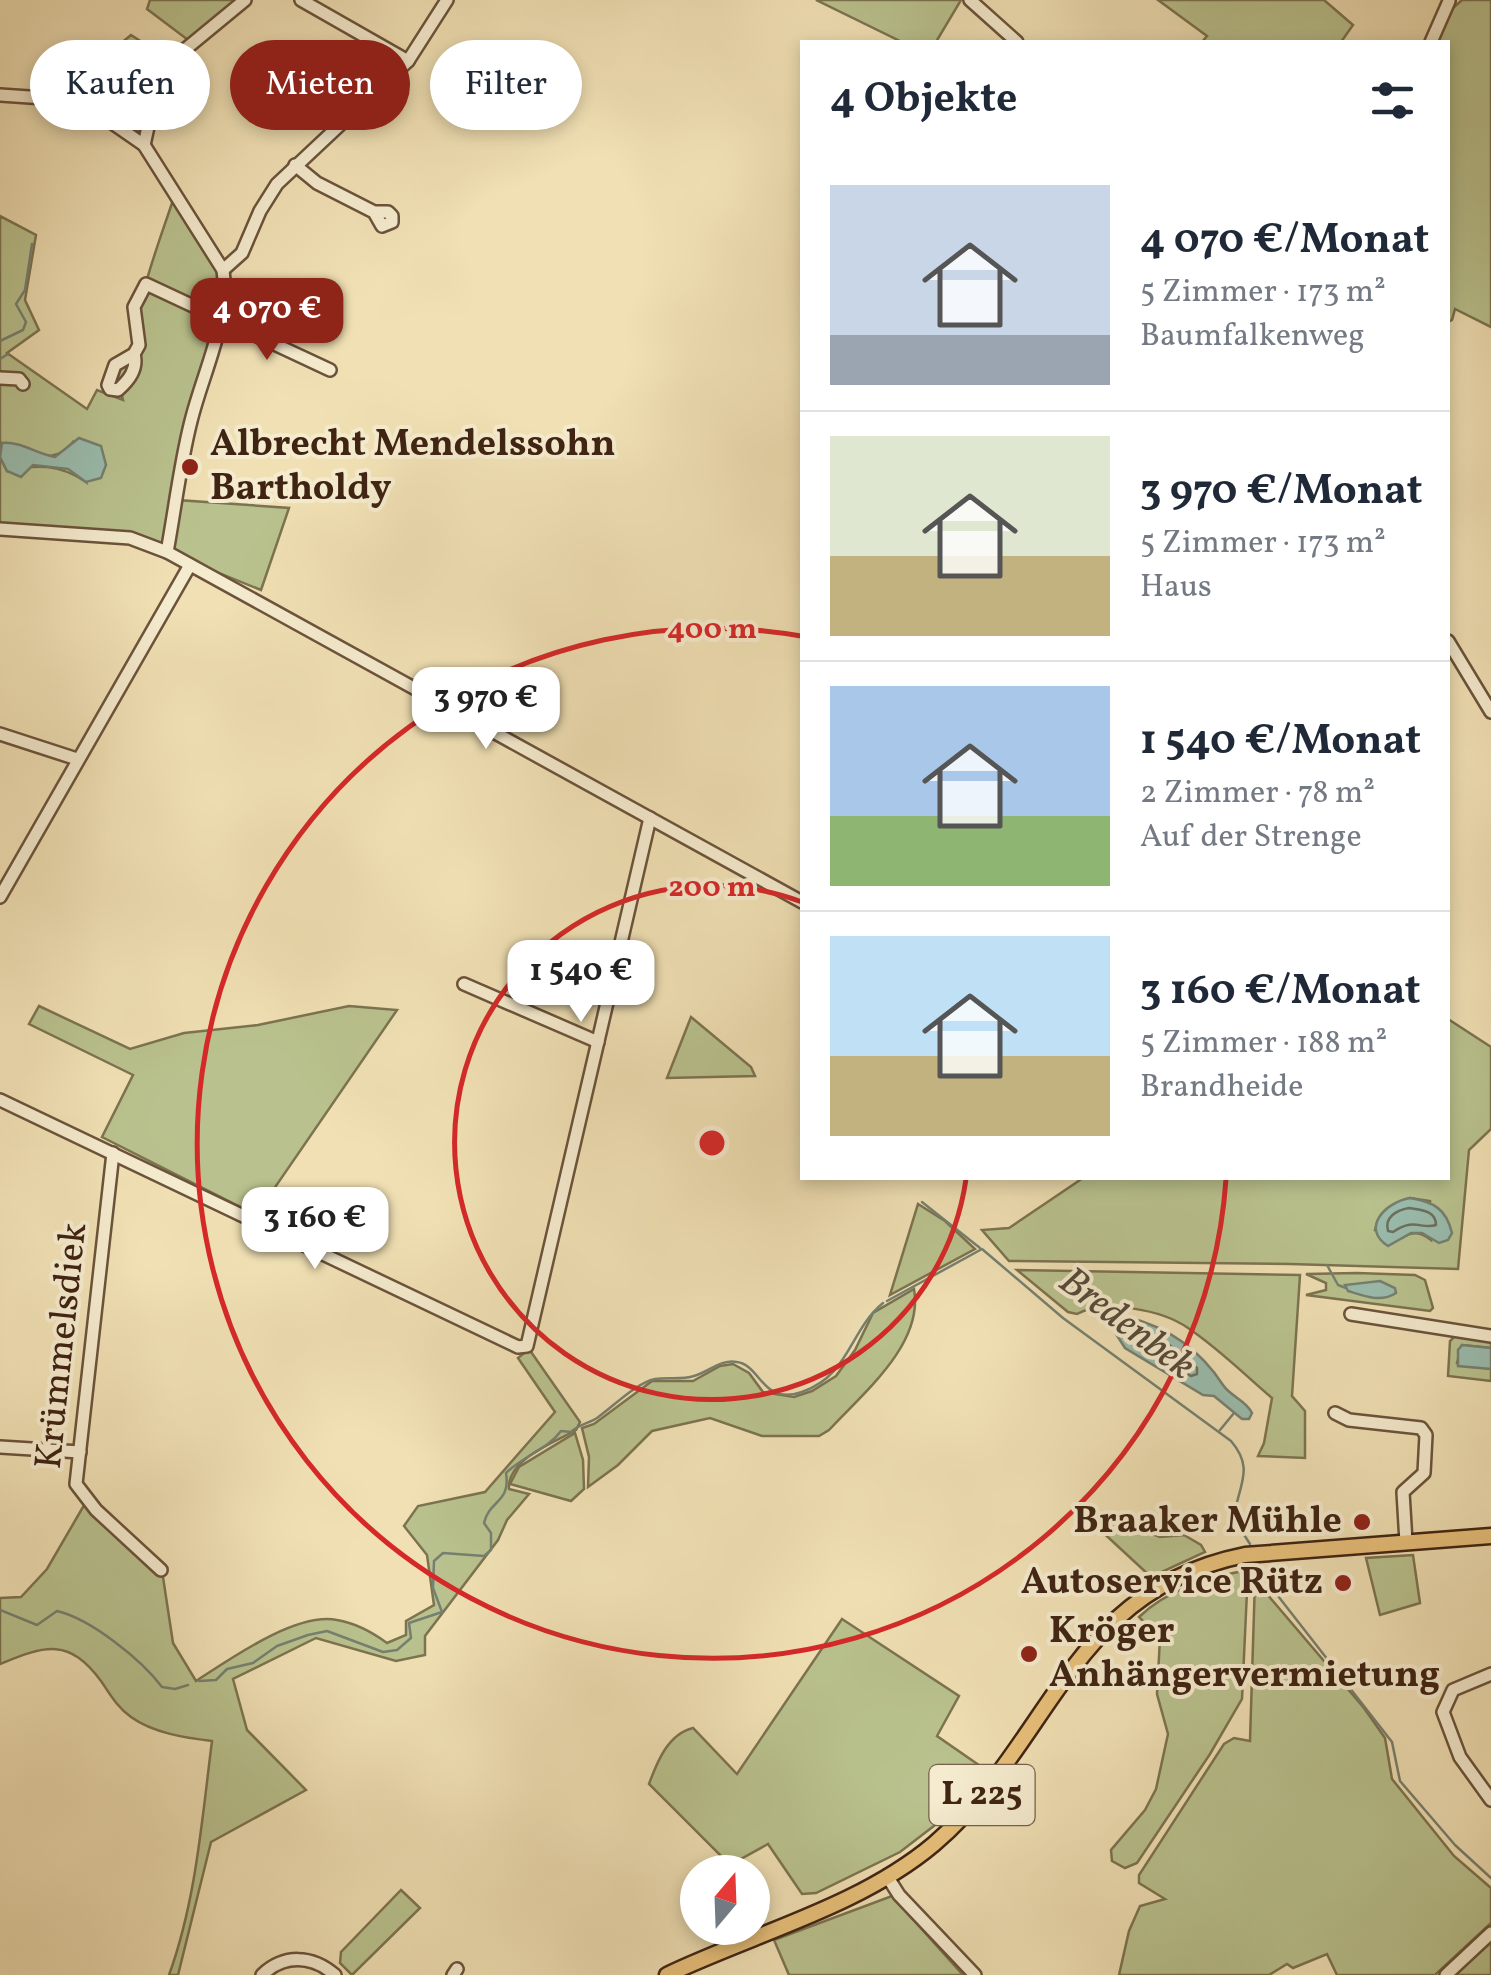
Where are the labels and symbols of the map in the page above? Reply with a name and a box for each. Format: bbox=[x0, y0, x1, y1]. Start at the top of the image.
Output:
pin: 4 070 € bbox=[175, 278, 359, 363]
place label: Albrecht Mendelssohn Bartholdy bbox=[210, 419, 616, 516]
marker: Albrecht Mendelssohn Bartholdy bbox=[179, 456, 201, 478]
text: 400 m bbox=[667, 609, 757, 651]
pin: 3 970 € bbox=[394, 667, 578, 752]
text: 200 m bbox=[668, 867, 756, 909]
pin: 1 540 € bbox=[489, 940, 673, 1025]
centre of rings bbox=[694, 1125, 730, 1161]
pin: 3 160 € bbox=[223, 1187, 407, 1272]
street label: Krümmelsdiek bbox=[24, 1220, 102, 1472]
water label: Bredenbek bbox=[1046, 1255, 1206, 1395]
place label: Braaker Mühle bbox=[1073, 1496, 1342, 1549]
marker: Braaker Mühle bbox=[1351, 1511, 1373, 1533]
place label: Autoservice Rütz bbox=[1021, 1557, 1323, 1610]
marker: Autoservice Rütz bbox=[1332, 1572, 1354, 1594]
place label: Kröger Anhängervermietung bbox=[1049, 1606, 1440, 1703]
marker: Kröger Anhängervermietung bbox=[1018, 1643, 1040, 1665]
road number: L 225 bbox=[930, 1765, 1034, 1825]
north arrow bbox=[680, 1855, 770, 1945]

